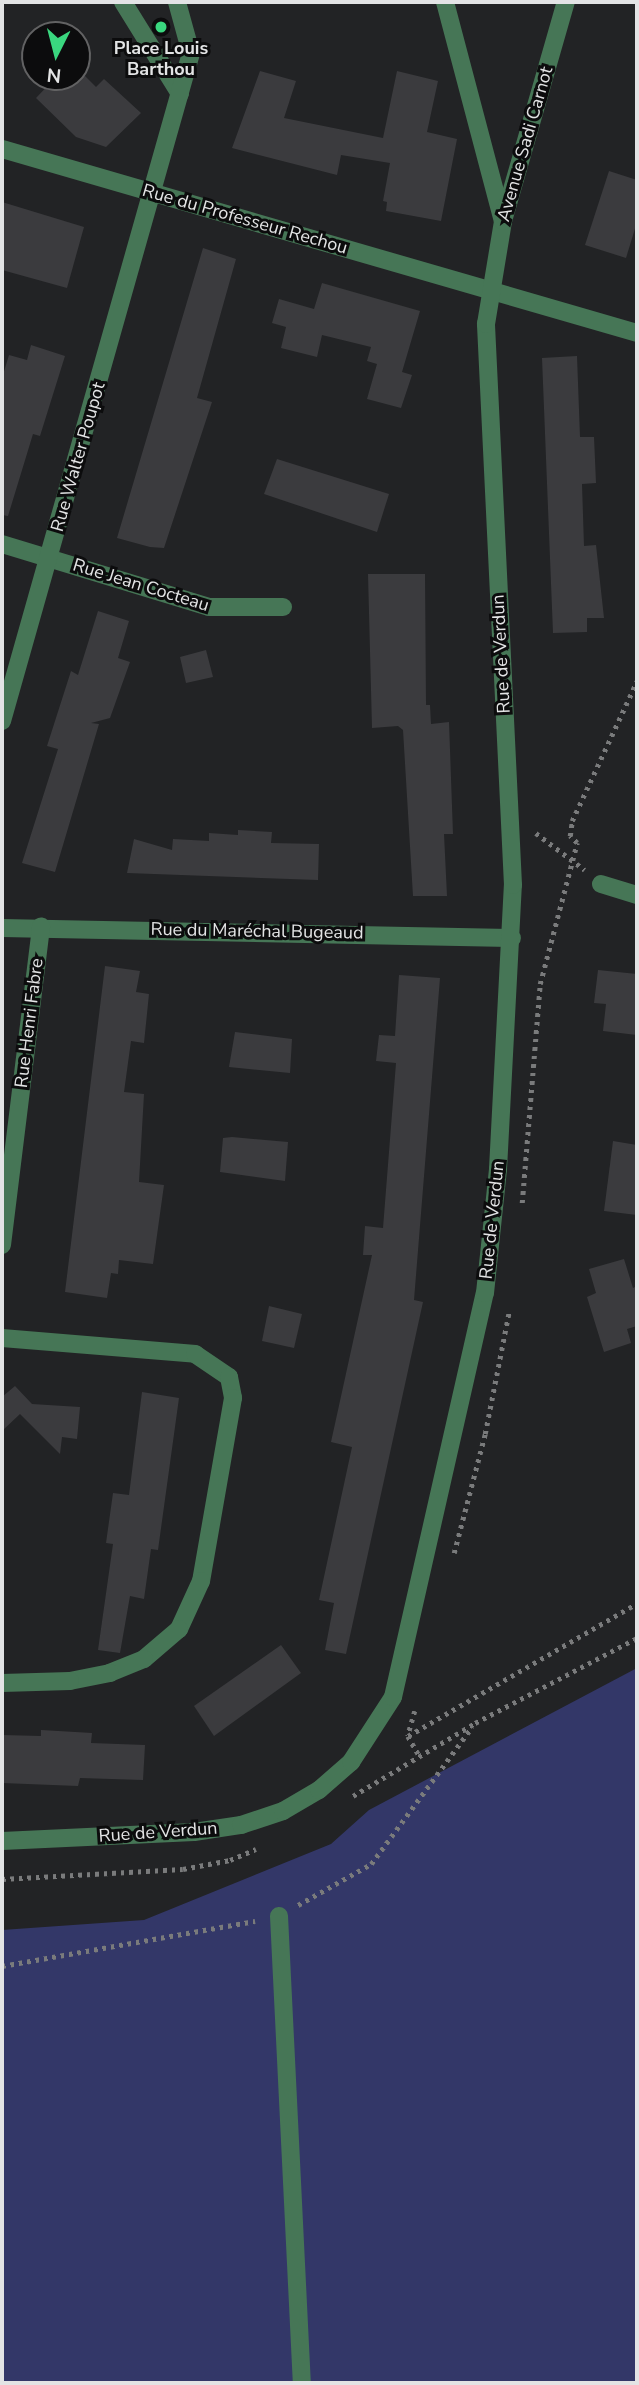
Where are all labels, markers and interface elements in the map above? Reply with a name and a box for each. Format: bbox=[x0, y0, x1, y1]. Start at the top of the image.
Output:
marker: Place Louis Barthou bbox=[153, 19, 169, 35]
north arrow bbox=[21, 21, 91, 91]
place label: Place Louis Barthou bbox=[114, 38, 208, 80]
text: N bbox=[46, 61, 62, 89]
street label: Avenue Sadi Carnot bbox=[493, 64, 557, 224]
street label: Rue du Professeur Rechou bbox=[140, 179, 350, 259]
street label: Rue Walter Poupot bbox=[46, 380, 110, 534]
street label: Rue Jean Cocteau bbox=[70, 554, 212, 616]
street label: Rue de Verdun bbox=[487, 594, 515, 714]
street label: Rue du Maréchal Bugeaud bbox=[150, 918, 364, 944]
street label: Rue Henri Fabre bbox=[10, 957, 48, 1089]
street label: Rue de Verdun bbox=[475, 1160, 509, 1280]
street label: Rue de Verdun bbox=[98, 1817, 218, 1847]

